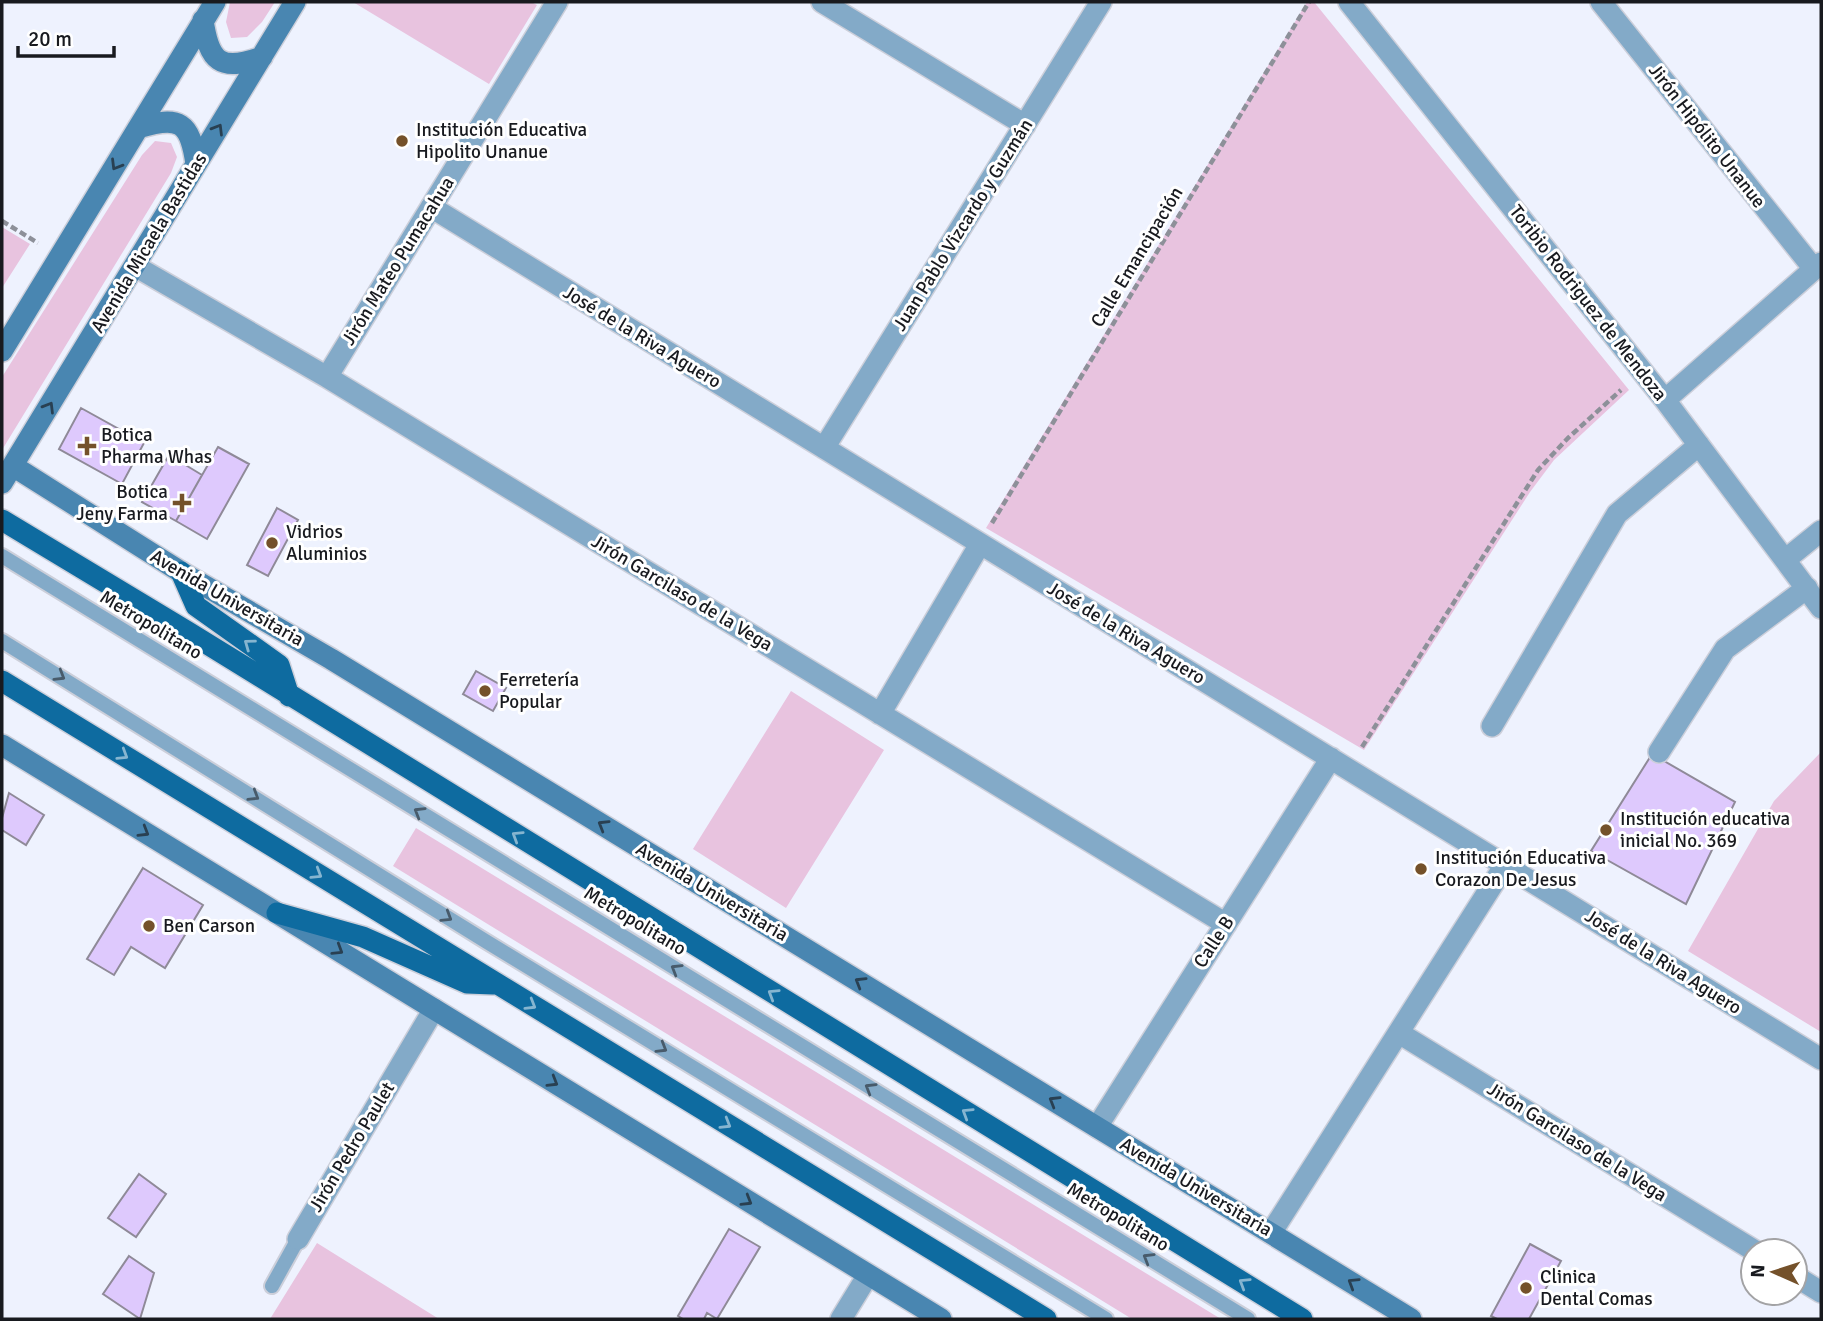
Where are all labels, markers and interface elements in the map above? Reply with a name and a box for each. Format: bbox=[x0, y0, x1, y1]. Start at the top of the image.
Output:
scale bar bbox=[18, 14, 114, 58]
text: 20 m bbox=[28, 26, 72, 52]
street label: Jirón Hipólito Unanue bbox=[1643, 59, 1771, 213]
street label: Juan Pablo Vizcardo y Guzmán bbox=[888, 114, 1038, 336]
place label: Institución Educativa Hipolito Unanue bbox=[416, 118, 587, 164]
one-way arrow bbox=[209, 124, 222, 137]
marker: Institución Educativa Hipolito Unanue bbox=[394, 133, 410, 149]
street label: Avenida Micaela Bastidas bbox=[86, 149, 212, 337]
one-way arrow bbox=[111, 157, 124, 170]
street label: Jirón Mateo Pumacahua bbox=[336, 172, 460, 350]
street label: Calle Emancipación bbox=[1086, 182, 1188, 332]
street label: Toribio Rodriguez de Mendoza bbox=[1504, 200, 1672, 406]
street label: José de la Riva Aguero bbox=[559, 280, 726, 394]
one-way arrow bbox=[40, 402, 53, 415]
place label: Botica Pharma Whas bbox=[101, 423, 212, 469]
marker: Botica Pharma Whas bbox=[79, 438, 95, 454]
place label: Botica Jeny Farma bbox=[76, 480, 168, 526]
marker: Botica Jeny Farma bbox=[174, 495, 190, 511]
place label: Vidrios Aluminios bbox=[286, 520, 367, 566]
street label: Jirón Garcilaso de la Vega bbox=[587, 529, 777, 657]
marker: Vidrios Aluminios bbox=[264, 535, 280, 551]
street label: Avenida Universitaria bbox=[146, 544, 308, 652]
street label: José de la Riva Aguero bbox=[1043, 576, 1210, 690]
street label: Metropolitano bbox=[96, 585, 207, 665]
one-way arrow bbox=[244, 640, 257, 653]
one-way arrow bbox=[53, 668, 66, 681]
place label: Ferretería Popular bbox=[499, 668, 579, 714]
marker: Ferretería Popular bbox=[477, 683, 493, 699]
one-way arrow bbox=[115, 746, 128, 759]
one-way arrow bbox=[246, 788, 259, 801]
one-way arrow bbox=[414, 807, 427, 820]
place label: Institución educativa inicial No. 369 bbox=[1620, 807, 1790, 853]
one-way arrow bbox=[598, 820, 611, 833]
marker: Institución educativa inicial No. 369 bbox=[1598, 822, 1614, 838]
one-way arrow bbox=[136, 823, 149, 836]
one-way arrow bbox=[511, 831, 524, 844]
street label: Avenida Universitaria bbox=[632, 837, 792, 947]
place label: Institución Educativa Corazon De Jesus bbox=[1435, 846, 1606, 892]
marker: Institución Educativa Corazon De Jesus bbox=[1413, 861, 1429, 877]
one-way arrow bbox=[309, 865, 322, 878]
street label: Metropolitano bbox=[580, 881, 691, 961]
street label: José de la Riva Aguero bbox=[1580, 904, 1746, 1020]
one-way arrow bbox=[439, 908, 452, 921]
street label: Calle B bbox=[1188, 912, 1240, 972]
place label: Ben Carson bbox=[163, 914, 255, 938]
marker: Ben Carson bbox=[141, 918, 157, 934]
one-way arrow bbox=[330, 942, 343, 955]
one-way arrow bbox=[671, 964, 684, 977]
one-way arrow bbox=[855, 977, 868, 990]
one-way arrow bbox=[768, 989, 781, 1002]
one-way arrow bbox=[524, 997, 537, 1010]
one-way arrow bbox=[654, 1039, 667, 1052]
one-way arrow bbox=[545, 1073, 558, 1086]
street label: Jirón Pedro Paulet bbox=[304, 1077, 400, 1216]
street label: Jirón Garcilaso de la Vega bbox=[1483, 1077, 1671, 1207]
one-way arrow bbox=[865, 1083, 878, 1096]
one-way arrow bbox=[1049, 1096, 1062, 1109]
one-way arrow bbox=[961, 1108, 974, 1121]
one-way arrow bbox=[718, 1115, 731, 1128]
street label: Avenida Universitaria bbox=[1116, 1132, 1276, 1242]
street label: Metropolitano bbox=[1063, 1177, 1174, 1257]
one-way arrow bbox=[739, 1192, 752, 1205]
north arrow bbox=[1739, 1237, 1809, 1307]
one-way arrow bbox=[1142, 1253, 1155, 1266]
text: N bbox=[1746, 1264, 1770, 1278]
place label: Clinica Dental Comas bbox=[1540, 1265, 1653, 1311]
one-way arrow bbox=[1239, 1279, 1252, 1292]
one-way arrow bbox=[1347, 1279, 1360, 1292]
marker: Clinica Dental Comas bbox=[1518, 1280, 1534, 1296]

